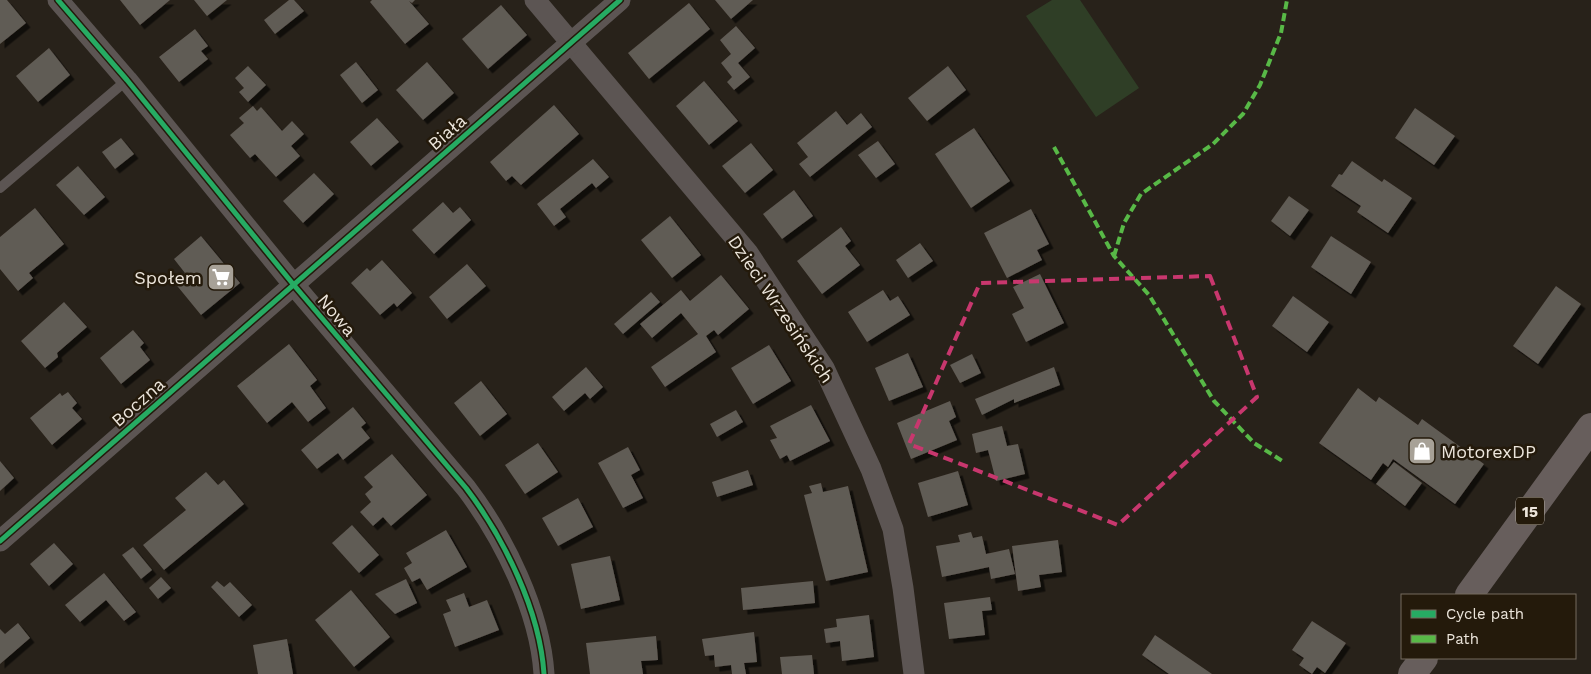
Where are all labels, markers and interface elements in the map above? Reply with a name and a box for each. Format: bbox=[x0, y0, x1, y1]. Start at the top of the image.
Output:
street label: Biała bbox=[424, 110, 470, 154]
street label: Dzieci Wrzesińskich bbox=[724, 231, 838, 387]
supermarket icon: Społem bbox=[206, 262, 236, 292]
place label: Społem bbox=[134, 267, 202, 288]
street label: Nowa bbox=[313, 290, 361, 340]
street label: Boczna bbox=[107, 373, 169, 431]
shop icon: MotorexDP bbox=[1407, 436, 1437, 466]
place label: MotorexDP bbox=[1441, 441, 1536, 462]
road number: 15 bbox=[1516, 498, 1544, 524]
legend bbox=[1401, 594, 1576, 659]
text: Cycle path bbox=[1446, 605, 1524, 623]
text: Path bbox=[1446, 630, 1479, 648]

